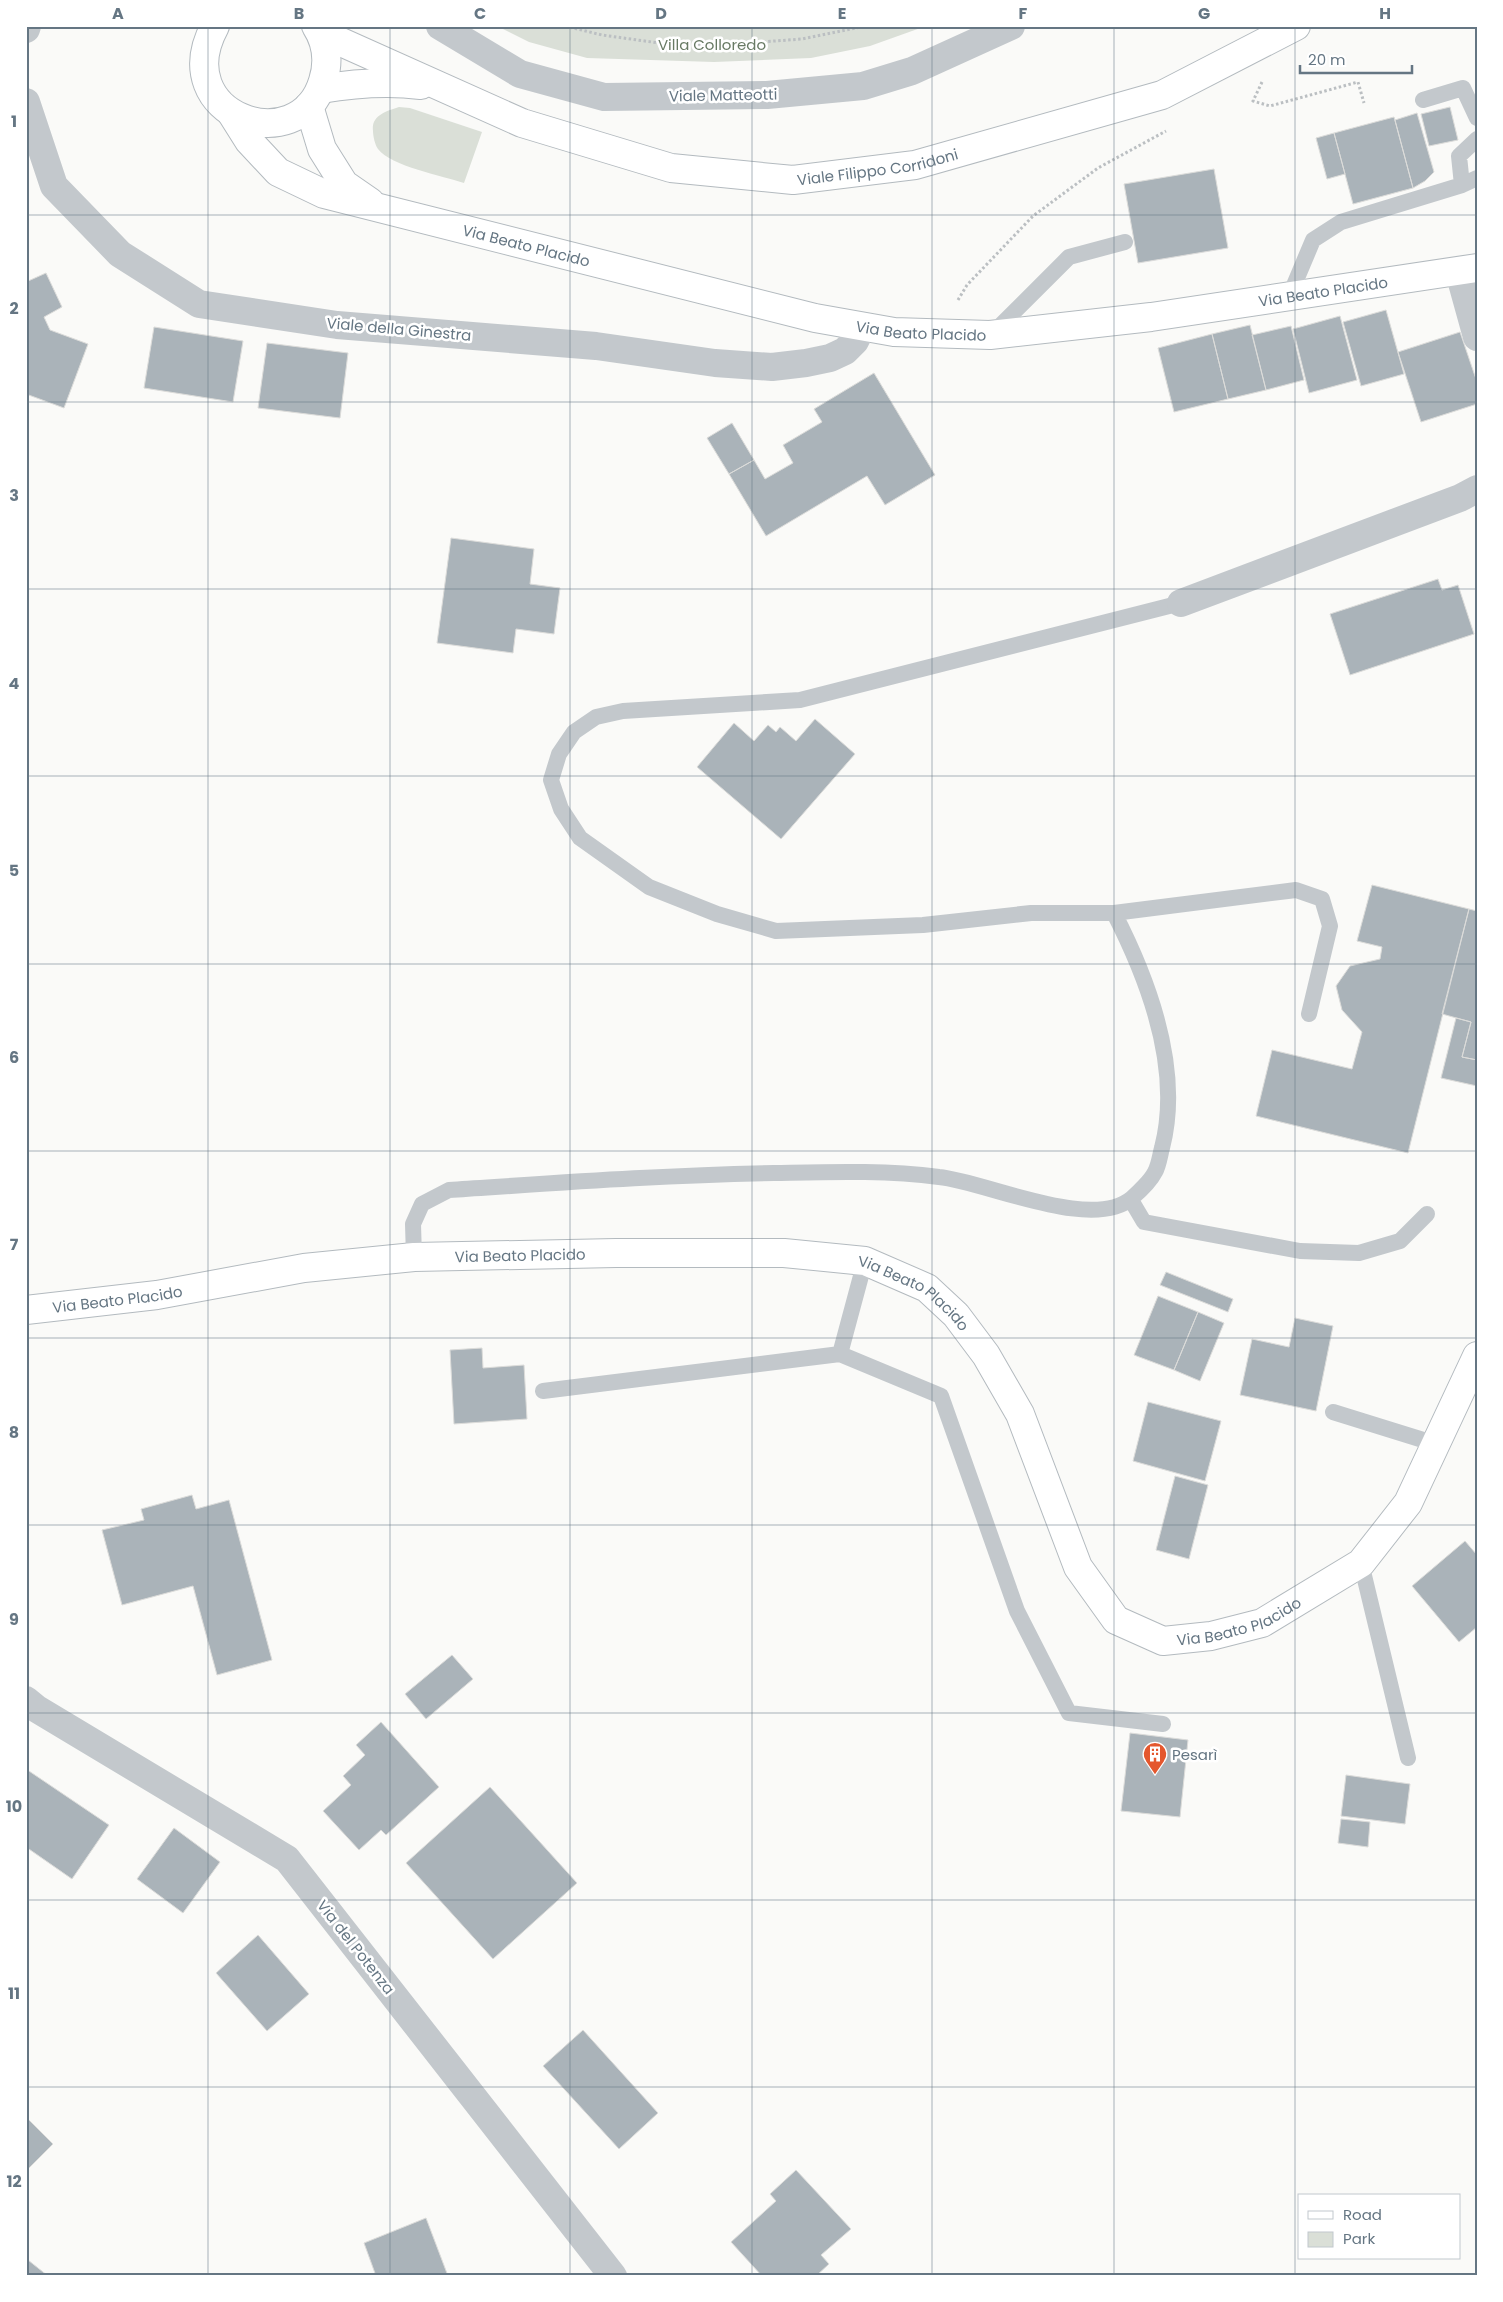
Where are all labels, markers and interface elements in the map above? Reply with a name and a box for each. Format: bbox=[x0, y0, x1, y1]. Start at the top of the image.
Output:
text: A bbox=[112, 2, 124, 25]
text: B bbox=[294, 2, 304, 25]
text: C bbox=[474, 2, 486, 25]
text: D bbox=[655, 2, 667, 25]
text: E bbox=[838, 2, 846, 25]
text: F bbox=[1019, 2, 1028, 25]
text: G bbox=[1198, 2, 1210, 25]
text: H bbox=[1379, 2, 1391, 25]
park label: Villa Colloredo bbox=[658, 34, 766, 55]
scale bar bbox=[1300, 42, 1413, 74]
text: 20 m bbox=[1308, 49, 1346, 70]
street label: Viale Matteotti bbox=[669, 84, 777, 106]
text: 1 bbox=[11, 110, 17, 133]
street label: Viale Filippo Corridoni bbox=[796, 143, 960, 190]
street label: Via Beato Placido bbox=[460, 219, 592, 271]
street label: Via Beato Placido bbox=[1257, 271, 1389, 311]
text: 2 bbox=[9, 297, 19, 320]
street label: Viale della Ginestra bbox=[326, 312, 472, 346]
street label: Via Beato Placido bbox=[854, 315, 987, 345]
text: 3 bbox=[9, 484, 19, 507]
text: 4 bbox=[9, 672, 20, 695]
text: 5 bbox=[9, 859, 19, 882]
text: 6 bbox=[9, 1046, 19, 1069]
text: 7 bbox=[10, 1233, 19, 1256]
street label: Via Beato Placido bbox=[454, 1243, 586, 1267]
street label: Via Beato Placido bbox=[857, 1250, 975, 1335]
street label: Via Beato Placido bbox=[51, 1280, 184, 1317]
text: 8 bbox=[9, 1421, 19, 1444]
street label: Via Beato Placido bbox=[1175, 1591, 1305, 1650]
text: 9 bbox=[9, 1608, 19, 1631]
building icon: Pesarì bbox=[1142, 1741, 1168, 1775]
place label: Pesarì bbox=[1172, 1744, 1218, 1765]
text: 10 bbox=[6, 1795, 22, 1818]
street label: Via del Potenza bbox=[312, 1895, 400, 1999]
text: 11 bbox=[8, 1982, 20, 2005]
text: 12 bbox=[6, 2170, 22, 2193]
legend bbox=[1298, 2194, 1460, 2260]
text: Road bbox=[1343, 2204, 1382, 2225]
text: Park bbox=[1343, 2228, 1375, 2249]

